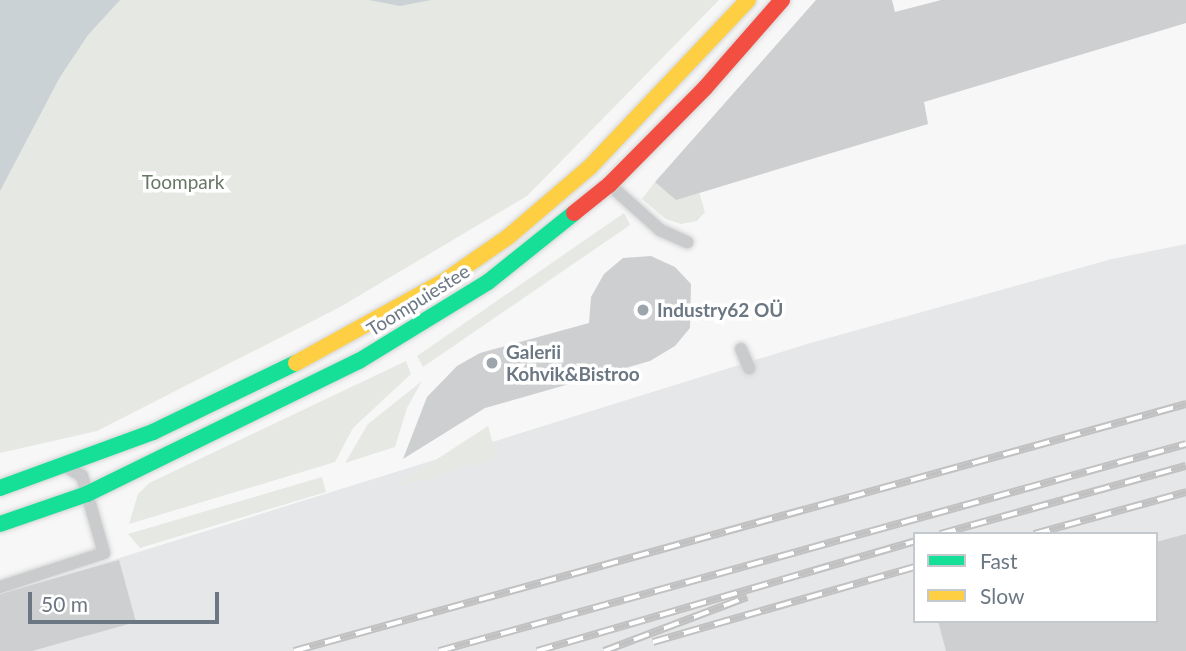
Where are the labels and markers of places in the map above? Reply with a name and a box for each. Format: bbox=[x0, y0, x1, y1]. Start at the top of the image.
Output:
place label: Industry62 OÜ bbox=[657, 299, 783, 321]
marker: Industry62 OÜ bbox=[635, 302, 651, 318]
place label: Galerii Kohvik&Bistroo bbox=[506, 341, 640, 385]
marker: Galerii Kohvik&Bistroo bbox=[484, 355, 500, 371]

